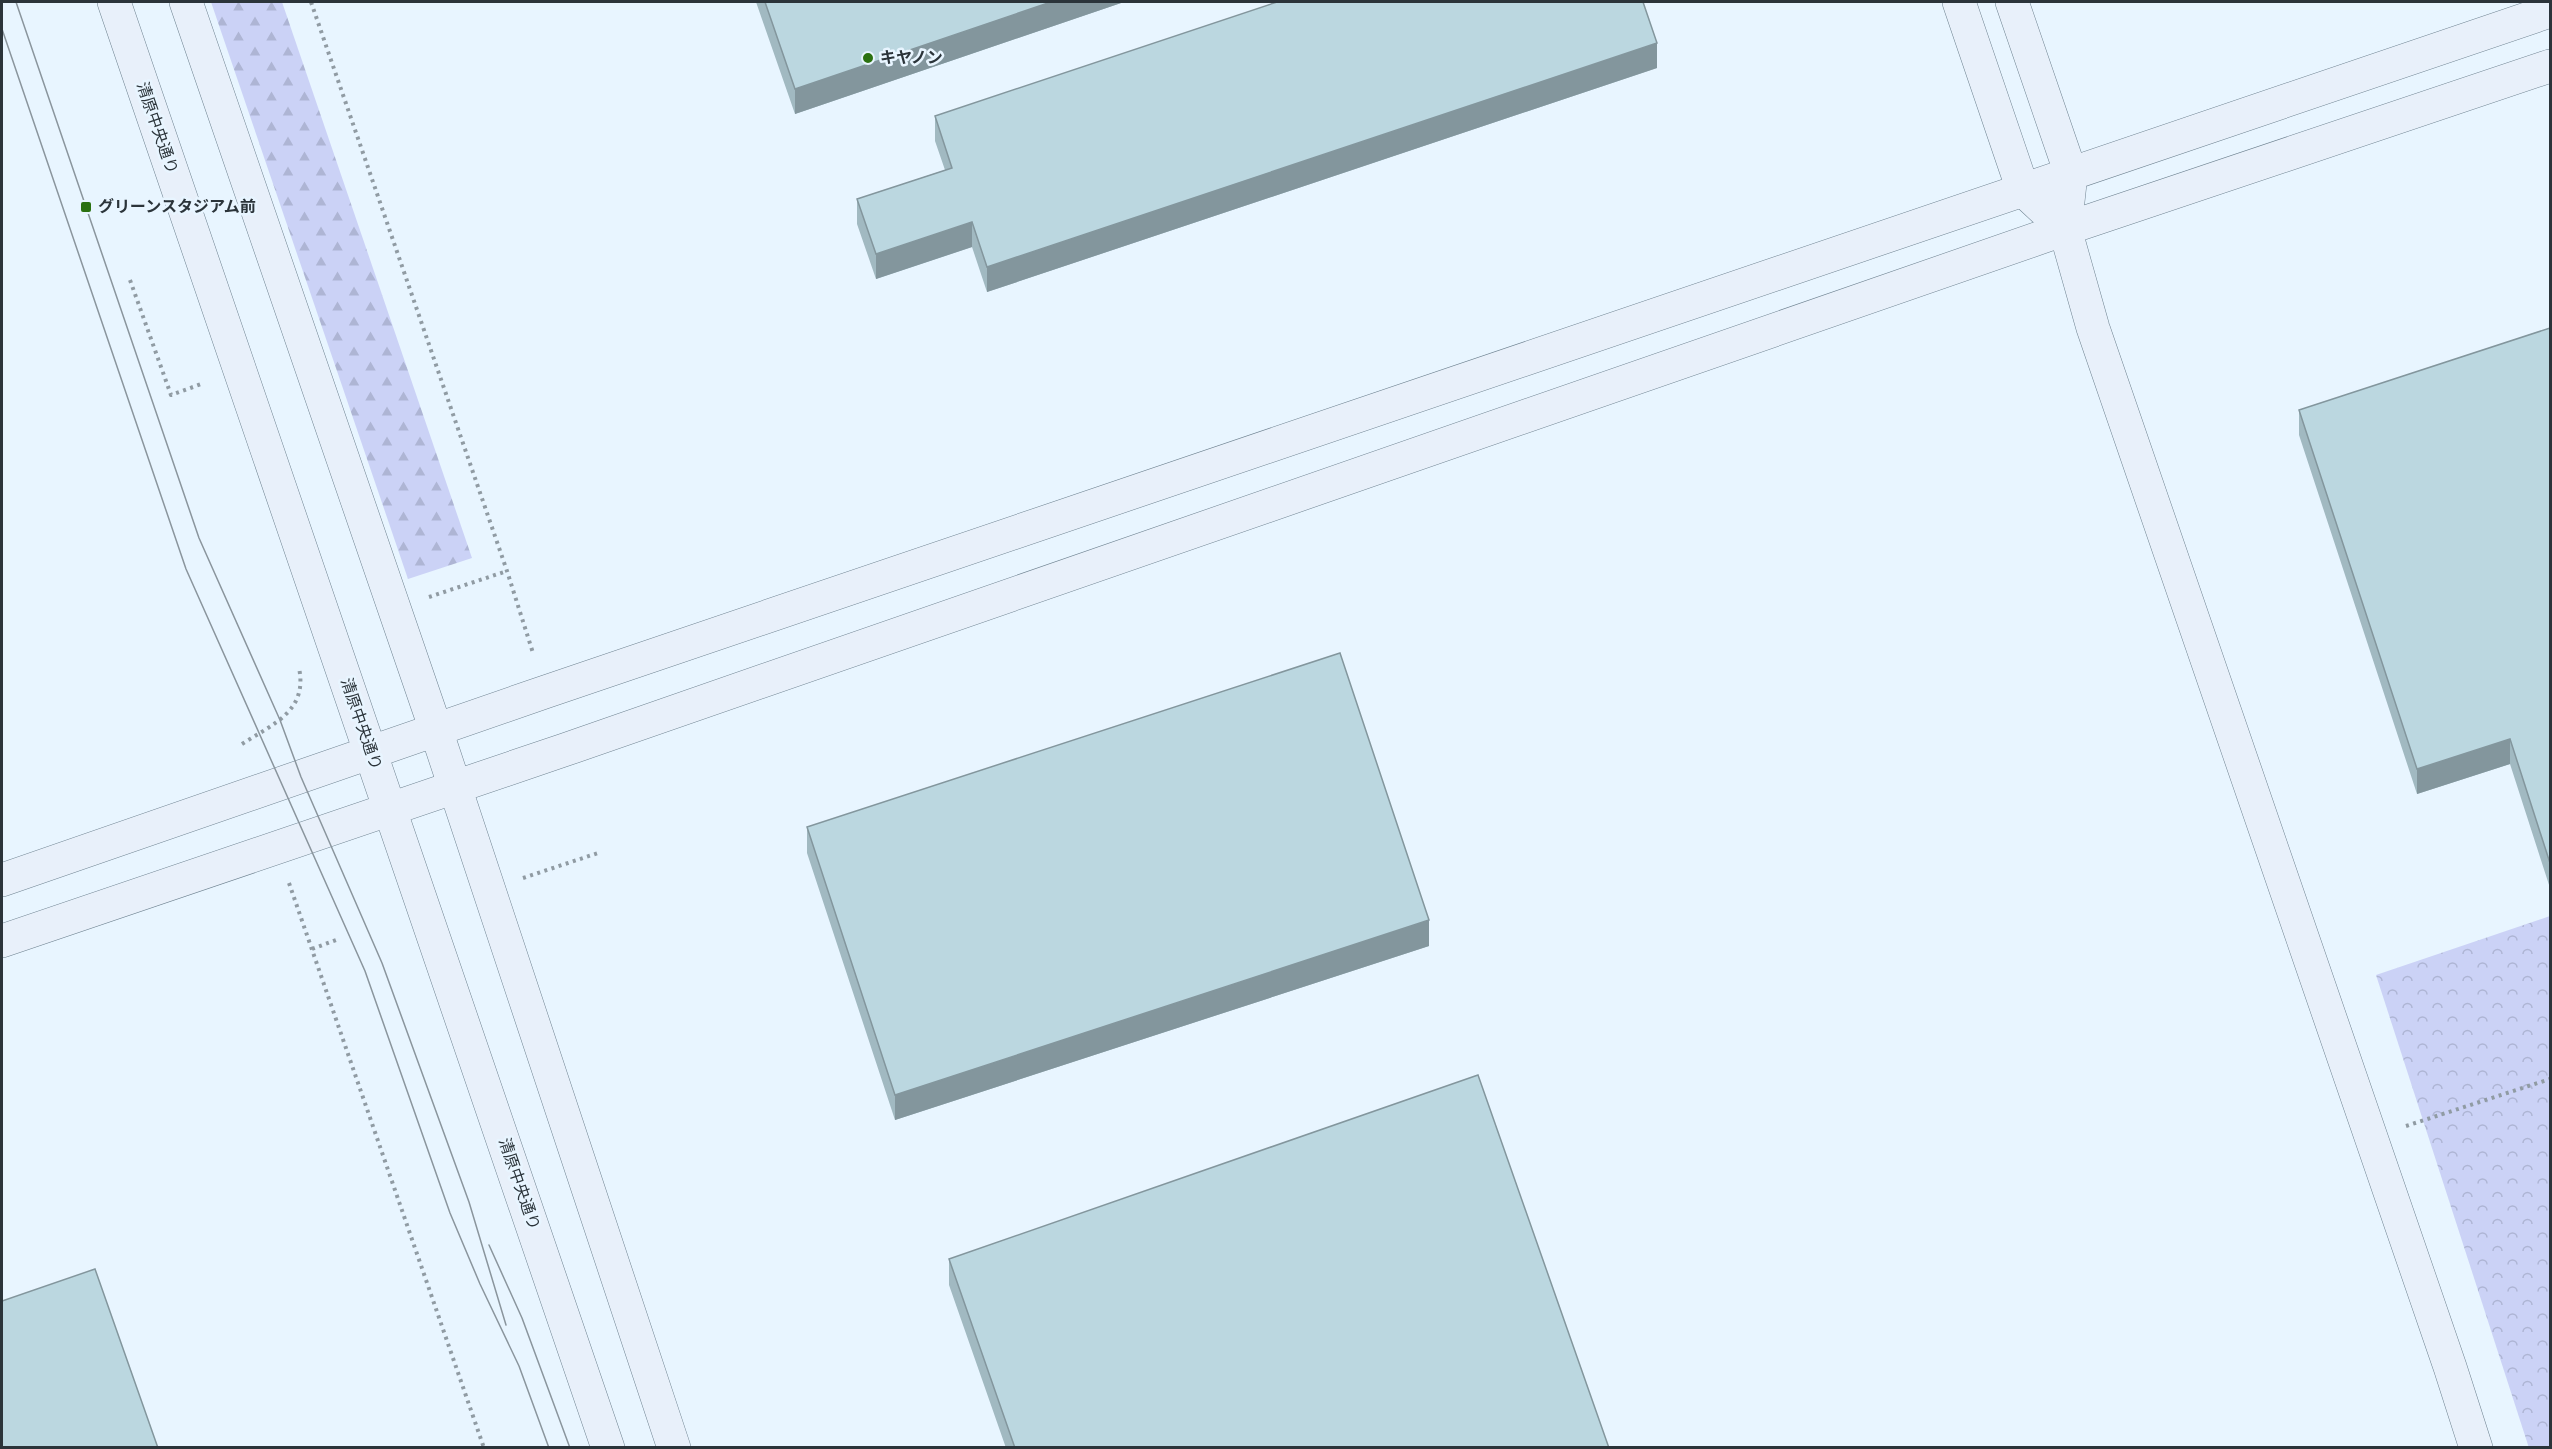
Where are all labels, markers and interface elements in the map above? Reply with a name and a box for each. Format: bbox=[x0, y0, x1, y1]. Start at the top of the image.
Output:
place label: キヤノン bbox=[880, 47, 943, 69]
marker: キヤノン bbox=[861, 51, 875, 65]
street label: 清原中央通り bbox=[131, 79, 183, 177]
place label: グリーンスタジアム前 bbox=[98, 196, 256, 218]
marker: グリーンスタジアム前 bbox=[79, 200, 93, 214]
street label: 清原中央通り bbox=[335, 675, 387, 773]
street label: 清原中央通り bbox=[493, 1135, 545, 1233]

